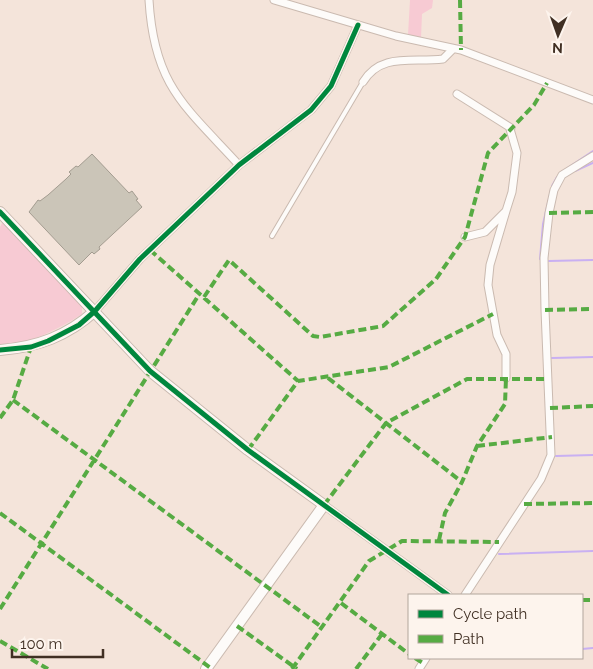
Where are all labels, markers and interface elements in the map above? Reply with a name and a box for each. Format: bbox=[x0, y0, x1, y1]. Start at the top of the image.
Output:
north arrow bbox=[533, 10, 583, 60]
text: N bbox=[552, 40, 563, 56]
legend bbox=[408, 594, 583, 659]
text: Cycle path bbox=[453, 605, 527, 623]
scale bar bbox=[12, 626, 104, 658]
text: Path bbox=[453, 630, 484, 648]
text: 100 m bbox=[20, 635, 62, 653]

